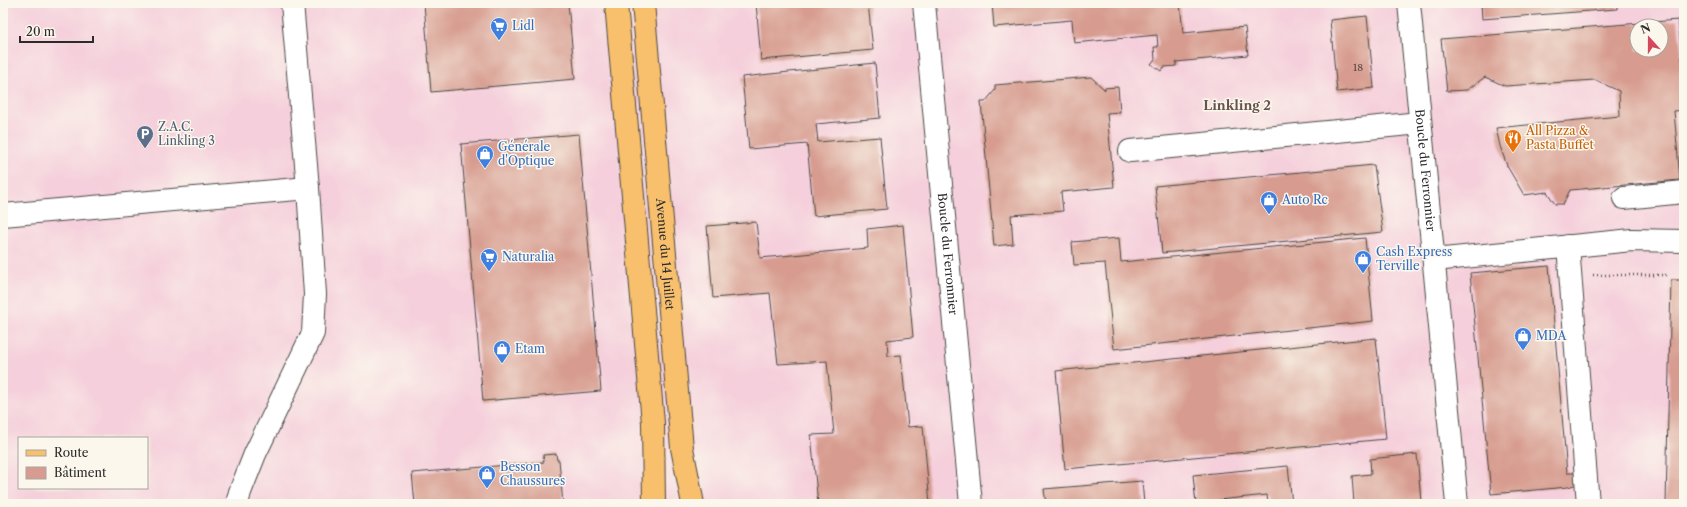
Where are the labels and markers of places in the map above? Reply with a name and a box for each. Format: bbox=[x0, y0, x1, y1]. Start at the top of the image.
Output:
supermarket icon: Lidl bbox=[489, 16, 509, 41]
place label: Lidl bbox=[512, 18, 535, 33]
place label: Z.A.C. Linkling 3 bbox=[158, 119, 215, 148]
place label: All Pizza & Pasta Buffet bbox=[1525, 123, 1594, 152]
parking icon: Z.A.C. Linkling 3 bbox=[135, 124, 155, 149]
restaurant icon: All Pizza & Pasta Buffet bbox=[1503, 128, 1523, 153]
place label: Générale d'Optique bbox=[498, 139, 555, 168]
shop icon: Générale d'Optique bbox=[475, 144, 495, 169]
shop icon: Auto Rc bbox=[1259, 190, 1279, 215]
place label: Auto Rc bbox=[1281, 192, 1328, 207]
place label: Cash Express Terville bbox=[1376, 244, 1452, 273]
supermarket icon: Naturalia bbox=[479, 247, 499, 272]
place label: Naturalia bbox=[502, 249, 555, 264]
shop icon: Cash Express Terville bbox=[1353, 249, 1373, 274]
shop icon: MDA bbox=[1513, 326, 1533, 351]
place label: MDA bbox=[1536, 328, 1567, 343]
shop icon: Etam bbox=[492, 339, 512, 364]
place label: Etam bbox=[515, 341, 545, 356]
place label: Besson Chaussures bbox=[500, 459, 565, 488]
shop icon: Besson Chaussures bbox=[477, 464, 497, 489]

